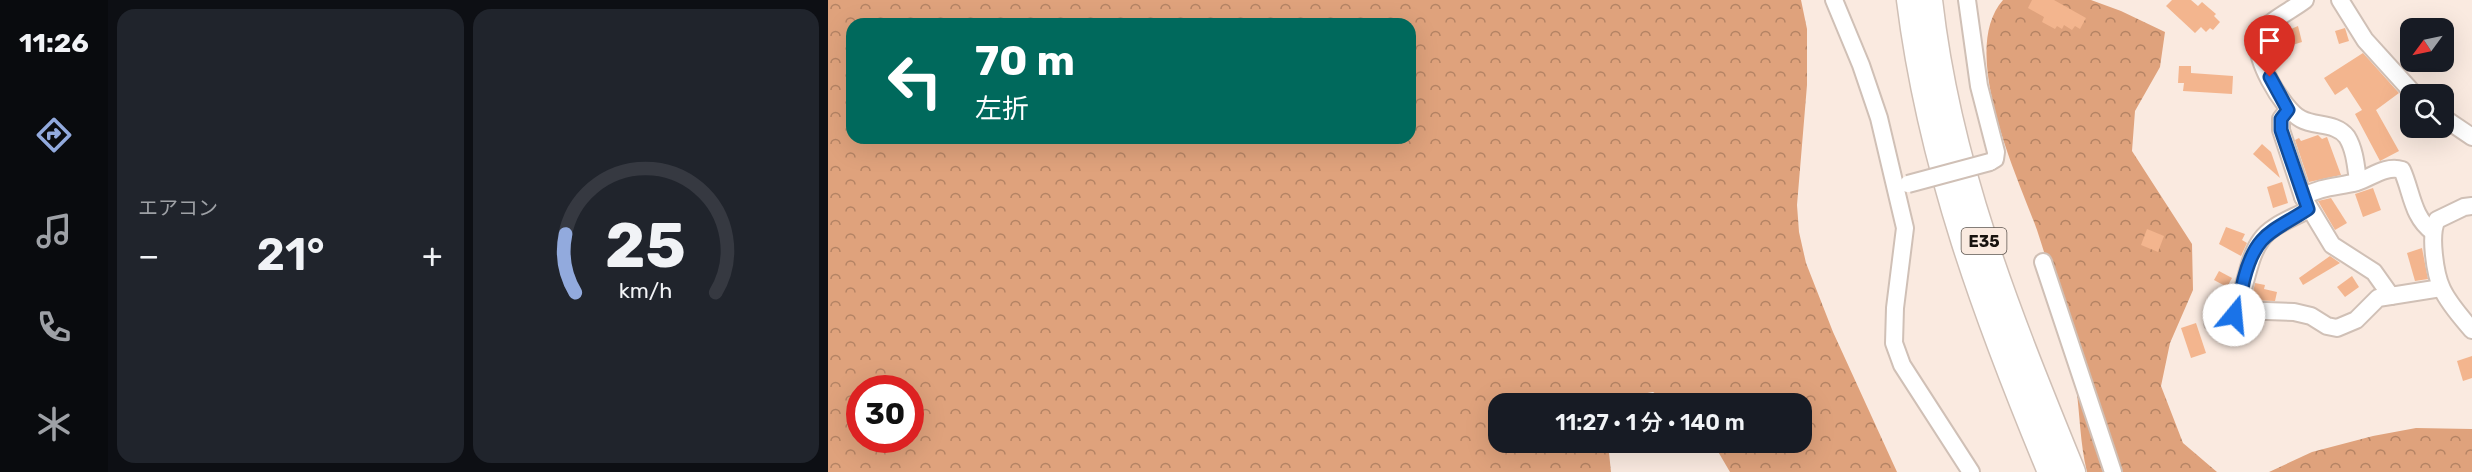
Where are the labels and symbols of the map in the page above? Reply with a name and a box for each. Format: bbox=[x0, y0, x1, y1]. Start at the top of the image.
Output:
pin bbox=[2244, 15, 2295, 77]
north arrow bbox=[2400, 18, 2454, 72]
road number: E35 bbox=[1962, 228, 2006, 254]
position arrow bbox=[2202, 283, 2266, 347]
speed limit sign: 30 bbox=[846, 375, 924, 453]

